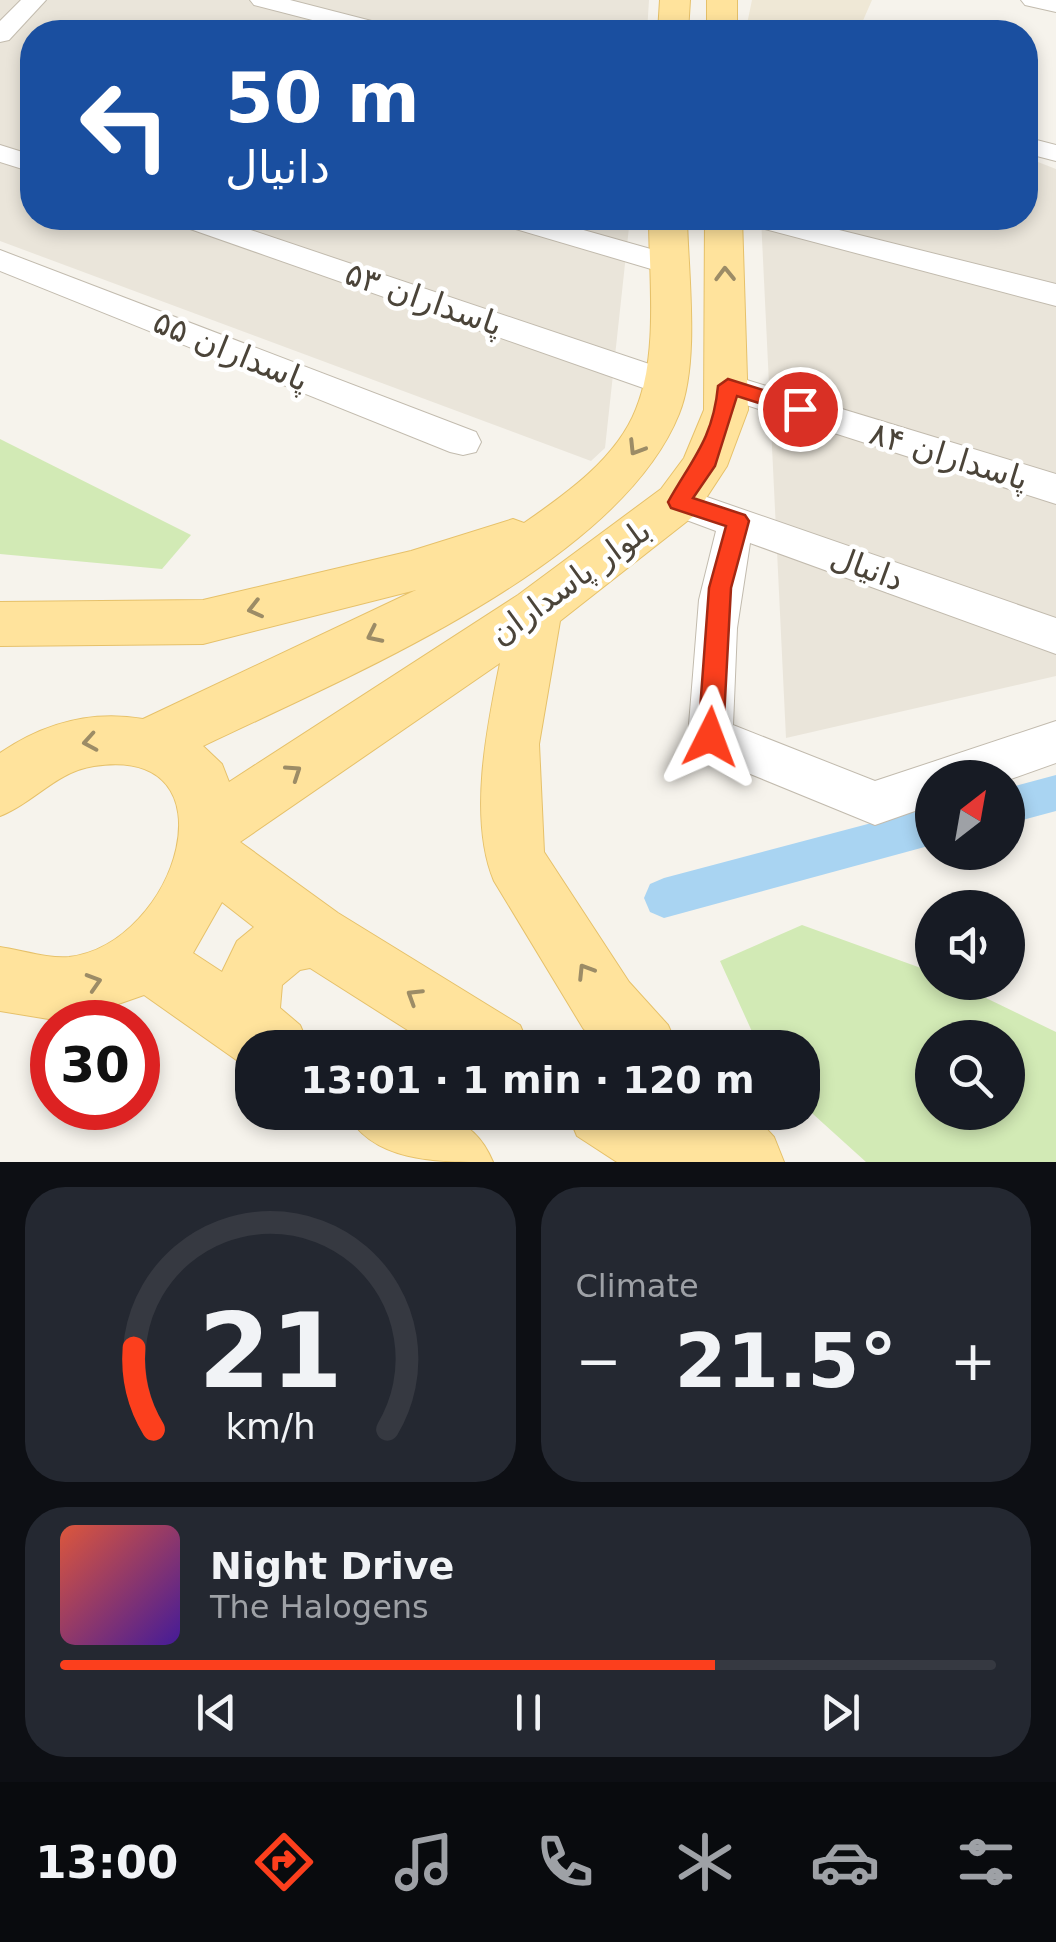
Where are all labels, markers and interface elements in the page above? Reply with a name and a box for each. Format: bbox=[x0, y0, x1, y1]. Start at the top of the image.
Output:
text: 50 m bbox=[225, 57, 420, 139]
icon: left bbox=[60, 60, 190, 190]
text: دانیال bbox=[225, 141, 330, 194]
street label: پاسداران ۵۳ bbox=[340, 254, 508, 344]
one-way arrow bbox=[714, 266, 735, 282]
street label: پاسداران ۵۵ bbox=[148, 303, 314, 399]
pin bbox=[758, 367, 843, 452]
icon: arrive bbox=[773, 382, 828, 437]
street label: پاسداران ۸۴ bbox=[865, 414, 1033, 498]
one-way arrow bbox=[629, 438, 648, 456]
street label: بلوار پاسداران bbox=[482, 511, 658, 653]
street label: دانیال bbox=[825, 537, 909, 599]
one-way arrow bbox=[247, 597, 264, 618]
one-way arrow bbox=[367, 623, 385, 643]
position arrow bbox=[658, 685, 762, 789]
one-way arrow bbox=[81, 731, 98, 752]
north arrow bbox=[915, 760, 1025, 870]
map controls bbox=[915, 760, 1025, 1130]
one-way arrow bbox=[283, 766, 302, 784]
button: sound bbox=[915, 890, 1025, 1000]
one-way arrow bbox=[578, 964, 597, 982]
one-way arrow bbox=[85, 973, 102, 993]
one-way arrow bbox=[407, 989, 425, 1008]
speed limit sign: 30 bbox=[30, 1000, 160, 1130]
button: search bbox=[915, 1020, 1025, 1130]
text: 13:01 · 1 min · 120 m bbox=[300, 1058, 755, 1102]
text: Climate bbox=[576, 1267, 699, 1305]
text: 21 bbox=[198, 1290, 343, 1412]
text: 21.5° bbox=[674, 1317, 897, 1405]
text: − bbox=[576, 1329, 622, 1393]
text: + bbox=[950, 1329, 996, 1393]
text: km/h bbox=[225, 1406, 315, 1447]
text: Night Drive bbox=[210, 1544, 454, 1588]
text: The Halogens bbox=[210, 1588, 429, 1626]
icon: previous bbox=[189, 1685, 244, 1740]
icon: pause bbox=[501, 1685, 556, 1740]
icon: next bbox=[813, 1685, 868, 1740]
icon: directions bbox=[249, 1827, 319, 1897]
icon: music bbox=[389, 1827, 459, 1897]
icon: phone bbox=[530, 1827, 600, 1897]
icon: climate bbox=[670, 1827, 740, 1897]
icon: car bbox=[810, 1827, 880, 1897]
icon: filters bbox=[951, 1827, 1021, 1897]
text: 13:00 bbox=[35, 1836, 178, 1889]

